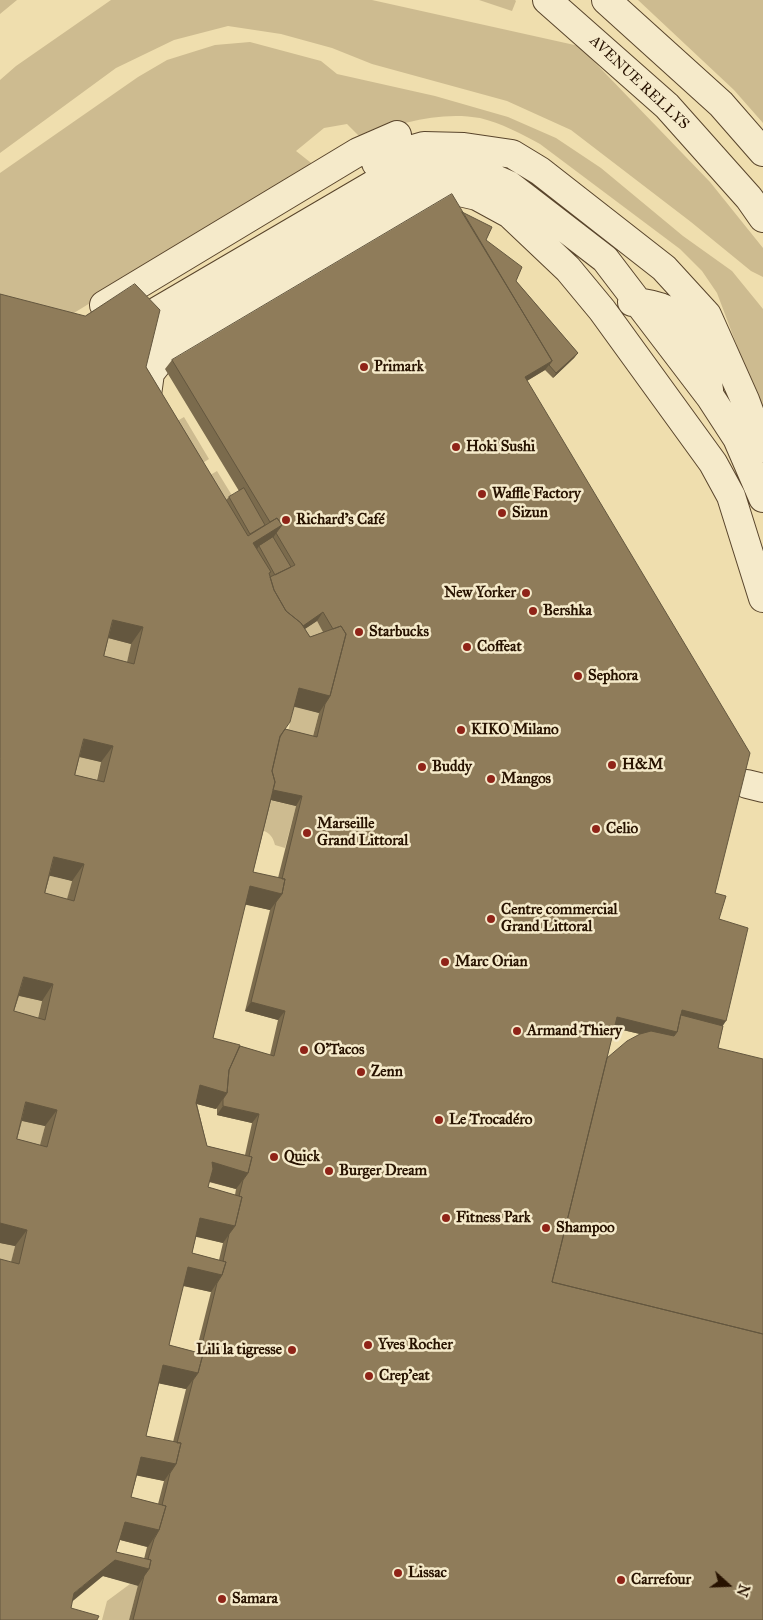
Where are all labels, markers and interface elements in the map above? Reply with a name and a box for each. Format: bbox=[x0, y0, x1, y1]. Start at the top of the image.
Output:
street label: AVENUE RELLYS bbox=[585, 32, 693, 134]
place label: Primark bbox=[374, 358, 424, 376]
marker: Primark bbox=[358, 361, 370, 373]
place label: Hoki Sushi bbox=[466, 438, 535, 456]
marker: Hoki Sushi bbox=[450, 441, 462, 453]
place label: Waffle Factory bbox=[492, 485, 581, 503]
marker: Waffle Factory bbox=[476, 488, 488, 500]
place label: Sizun bbox=[512, 504, 548, 522]
marker: Sizun bbox=[496, 507, 508, 519]
place label: Richard's Café bbox=[296, 511, 385, 529]
marker: Richard's Café bbox=[280, 514, 292, 526]
place label: New Yorker bbox=[444, 584, 516, 602]
marker: New Yorker bbox=[520, 587, 532, 599]
place label: Bershka bbox=[543, 602, 592, 620]
marker: Bershka bbox=[527, 605, 539, 617]
place label: Starbucks bbox=[369, 623, 429, 641]
marker: Starbucks bbox=[353, 626, 365, 638]
place label: Coffeat bbox=[477, 638, 522, 656]
marker: Coffeat bbox=[461, 641, 473, 653]
place label: Sephora bbox=[588, 667, 638, 685]
marker: Sephora bbox=[572, 670, 584, 682]
place label: KIKO Milano bbox=[471, 721, 559, 739]
marker: KIKO Milano bbox=[455, 724, 467, 736]
place label: H&M bbox=[622, 756, 663, 774]
place label: Buddy bbox=[432, 758, 472, 776]
marker: H&M bbox=[606, 759, 618, 771]
marker: Buddy bbox=[416, 761, 428, 773]
place label: Mangos bbox=[501, 770, 551, 788]
marker: Mangos bbox=[485, 773, 497, 785]
place label: Marseille Grand Littoral bbox=[317, 815, 408, 850]
place label: Celio bbox=[606, 820, 638, 838]
marker: Celio bbox=[590, 823, 602, 835]
marker: Marseille Grand Littoral bbox=[301, 827, 313, 839]
place label: Centre commercial Grand Littoral bbox=[501, 901, 618, 936]
marker: Centre commercial Grand Littoral bbox=[485, 913, 497, 925]
place label: Marc Orian bbox=[455, 953, 528, 971]
marker: Marc Orian bbox=[439, 956, 451, 968]
place label: Armand Thiery bbox=[527, 1022, 622, 1040]
marker: Armand Thiery bbox=[511, 1025, 523, 1037]
place label: O'Tacos bbox=[314, 1041, 364, 1059]
marker: O'Tacos bbox=[298, 1044, 310, 1056]
place label: Zenn bbox=[371, 1063, 403, 1081]
marker: Zenn bbox=[355, 1066, 367, 1078]
place label: Le Trocadéro bbox=[449, 1111, 532, 1129]
marker: Le Trocadéro bbox=[433, 1114, 445, 1126]
place label: Quick bbox=[284, 1148, 320, 1166]
marker: Quick bbox=[268, 1151, 280, 1163]
place label: Burger Dream bbox=[339, 1162, 427, 1180]
marker: Burger Dream bbox=[323, 1165, 335, 1177]
place label: Fitness Park bbox=[456, 1209, 531, 1227]
marker: Fitness Park bbox=[440, 1212, 452, 1224]
place label: Shampoo bbox=[556, 1219, 615, 1237]
marker: Shampoo bbox=[540, 1222, 552, 1234]
place label: Yves Rocher bbox=[378, 1336, 453, 1354]
marker: Yves Rocher bbox=[362, 1339, 374, 1351]
place label: Lili la tigresse bbox=[196, 1341, 282, 1359]
marker: Lili la tigresse bbox=[286, 1344, 298, 1356]
place label: Crep'eat bbox=[379, 1367, 430, 1385]
marker: Crep'eat bbox=[363, 1370, 375, 1382]
north arrow bbox=[703, 1560, 753, 1610]
place label: Lissac bbox=[408, 1564, 447, 1582]
marker: Lissac bbox=[392, 1567, 404, 1579]
place label: Carrefour bbox=[631, 1571, 691, 1589]
marker: Carrefour bbox=[615, 1574, 627, 1586]
text: N bbox=[733, 1582, 753, 1599]
place label: Samara bbox=[232, 1590, 278, 1608]
marker: Samara bbox=[216, 1593, 228, 1605]

